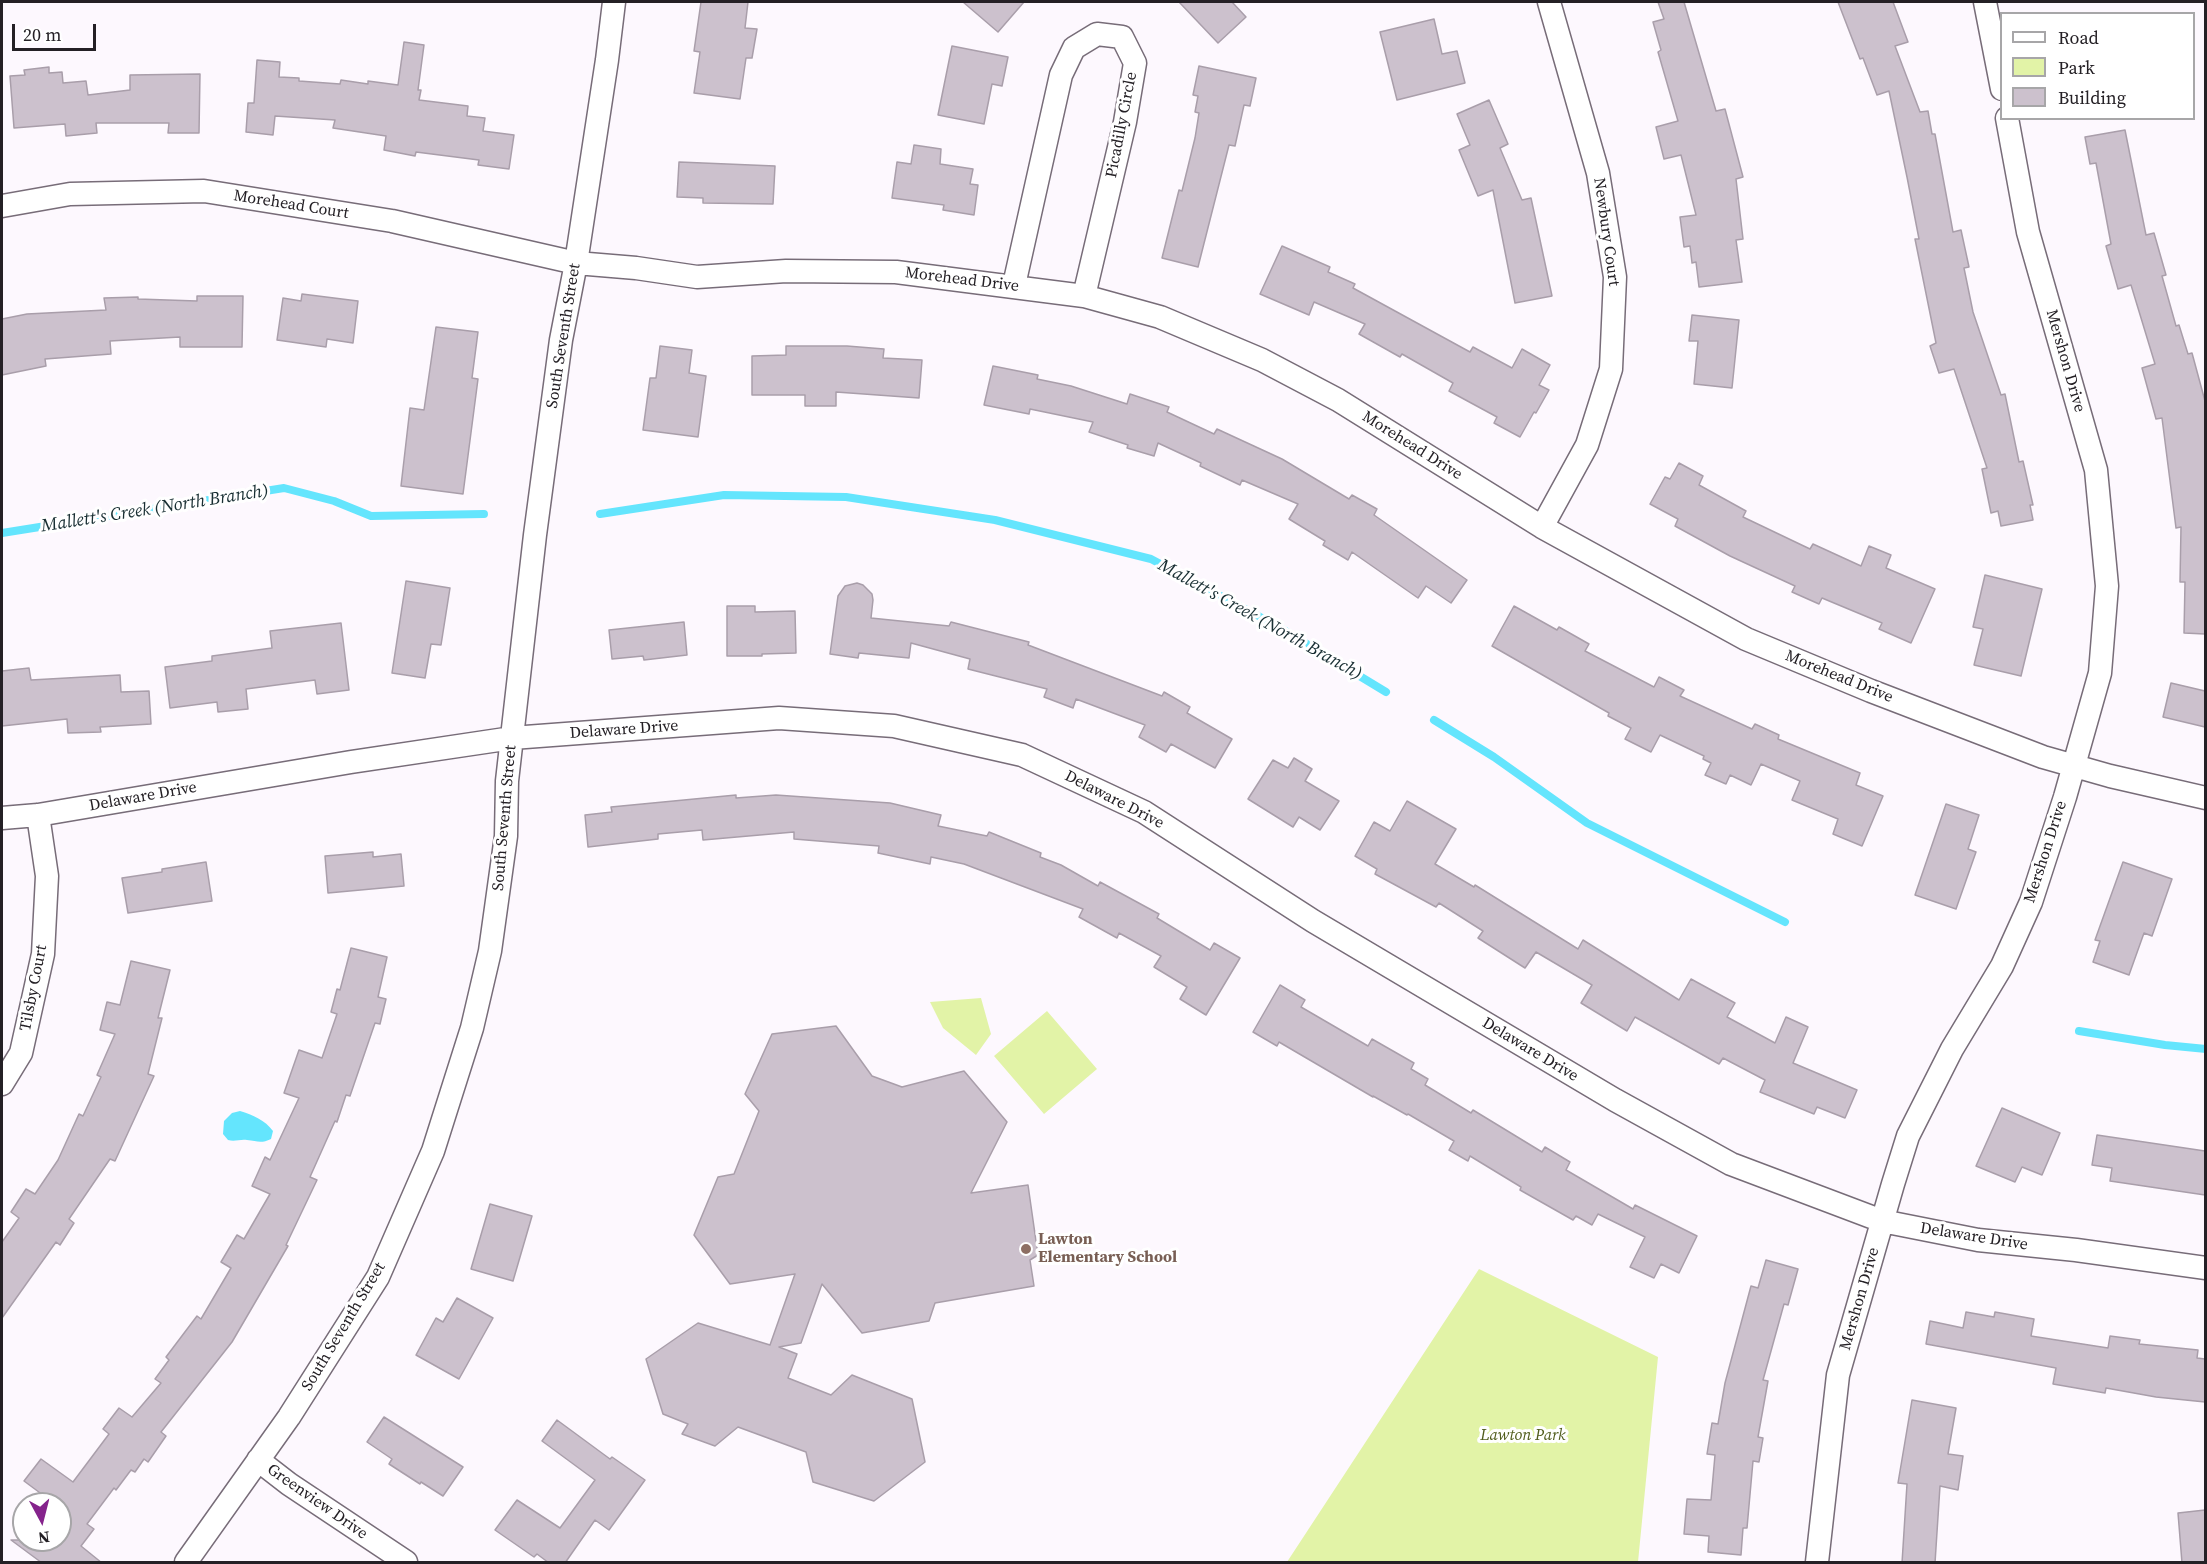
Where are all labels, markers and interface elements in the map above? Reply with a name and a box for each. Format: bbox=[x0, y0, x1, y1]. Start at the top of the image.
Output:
scale bar bbox=[15, 12, 99, 50]
legend bbox=[2000, 12, 2195, 120]
text: 20 m bbox=[23, 22, 61, 47]
text: Road bbox=[2058, 25, 2099, 50]
text: Park bbox=[2058, 55, 2095, 80]
street label: Picadilly Circle bbox=[1102, 70, 1142, 180]
text: Building bbox=[2058, 85, 2126, 110]
street label: Newbury Court bbox=[1589, 177, 1623, 287]
street label: Morehead Court bbox=[232, 186, 350, 224]
street label: South Seventh Street bbox=[543, 262, 585, 410]
street label: Morehead Drive bbox=[904, 263, 1020, 297]
street label: Mershon Drive bbox=[2041, 307, 2089, 415]
street label: Morehead Drive bbox=[1358, 407, 1466, 485]
water label: Mallett's Creek (North Branch) bbox=[40, 480, 270, 538]
water label: Mallett's Creek (North Branch) bbox=[1154, 555, 1366, 685]
street label: Morehead Drive bbox=[1782, 647, 1896, 707]
street label: Delaware Drive bbox=[569, 717, 679, 743]
street label: South Seventh Street bbox=[489, 744, 521, 892]
street label: Delaware Drive bbox=[1061, 767, 1167, 833]
street label: Delaware Drive bbox=[88, 778, 198, 816]
street label: Mershon Drive bbox=[2020, 799, 2072, 905]
street label: Tilsby Court bbox=[16, 943, 52, 1033]
street label: Delaware Drive bbox=[1478, 1014, 1582, 1086]
street label: Delaware Drive bbox=[1919, 1219, 2029, 1255]
place label: Lawton Elementary School bbox=[1038, 1230, 1177, 1268]
marker: Lawton Elementary School bbox=[1019, 1242, 1033, 1256]
street label: Mershon Drive bbox=[1836, 1245, 1884, 1353]
street label: South Seventh Street bbox=[298, 1259, 390, 1395]
park label: Lawton Park bbox=[1480, 1426, 1566, 1446]
street label: Greenview Drive bbox=[263, 1460, 371, 1544]
north arrow bbox=[12, 1492, 72, 1552]
text: N bbox=[37, 1526, 51, 1550]

